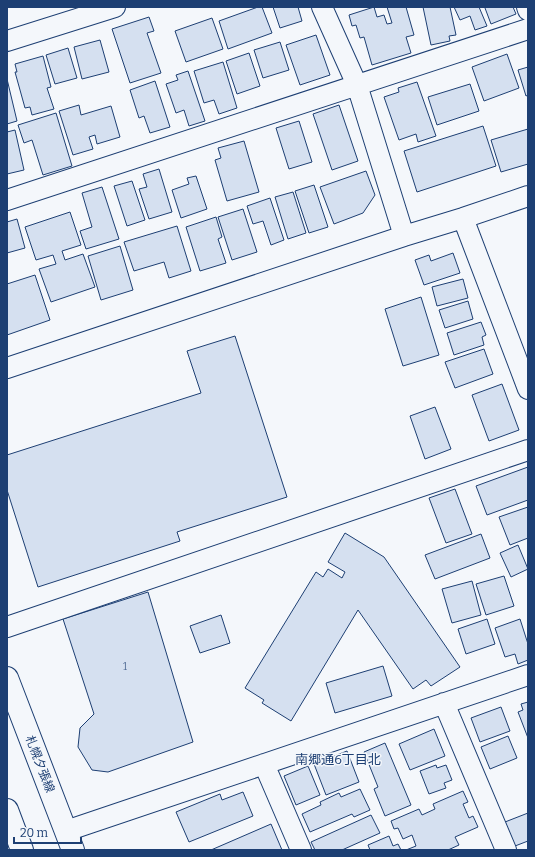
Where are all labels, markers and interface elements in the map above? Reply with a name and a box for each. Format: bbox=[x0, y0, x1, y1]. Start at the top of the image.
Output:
house number: 1 bbox=[123, 661, 127, 673]
street label: 札幌夕張線 bbox=[23, 733, 57, 795]
district label: 南郷通6丁目北 bbox=[295, 752, 381, 767]
scale bar bbox=[14, 819, 81, 845]
text: 20 m bbox=[20, 826, 49, 840]

